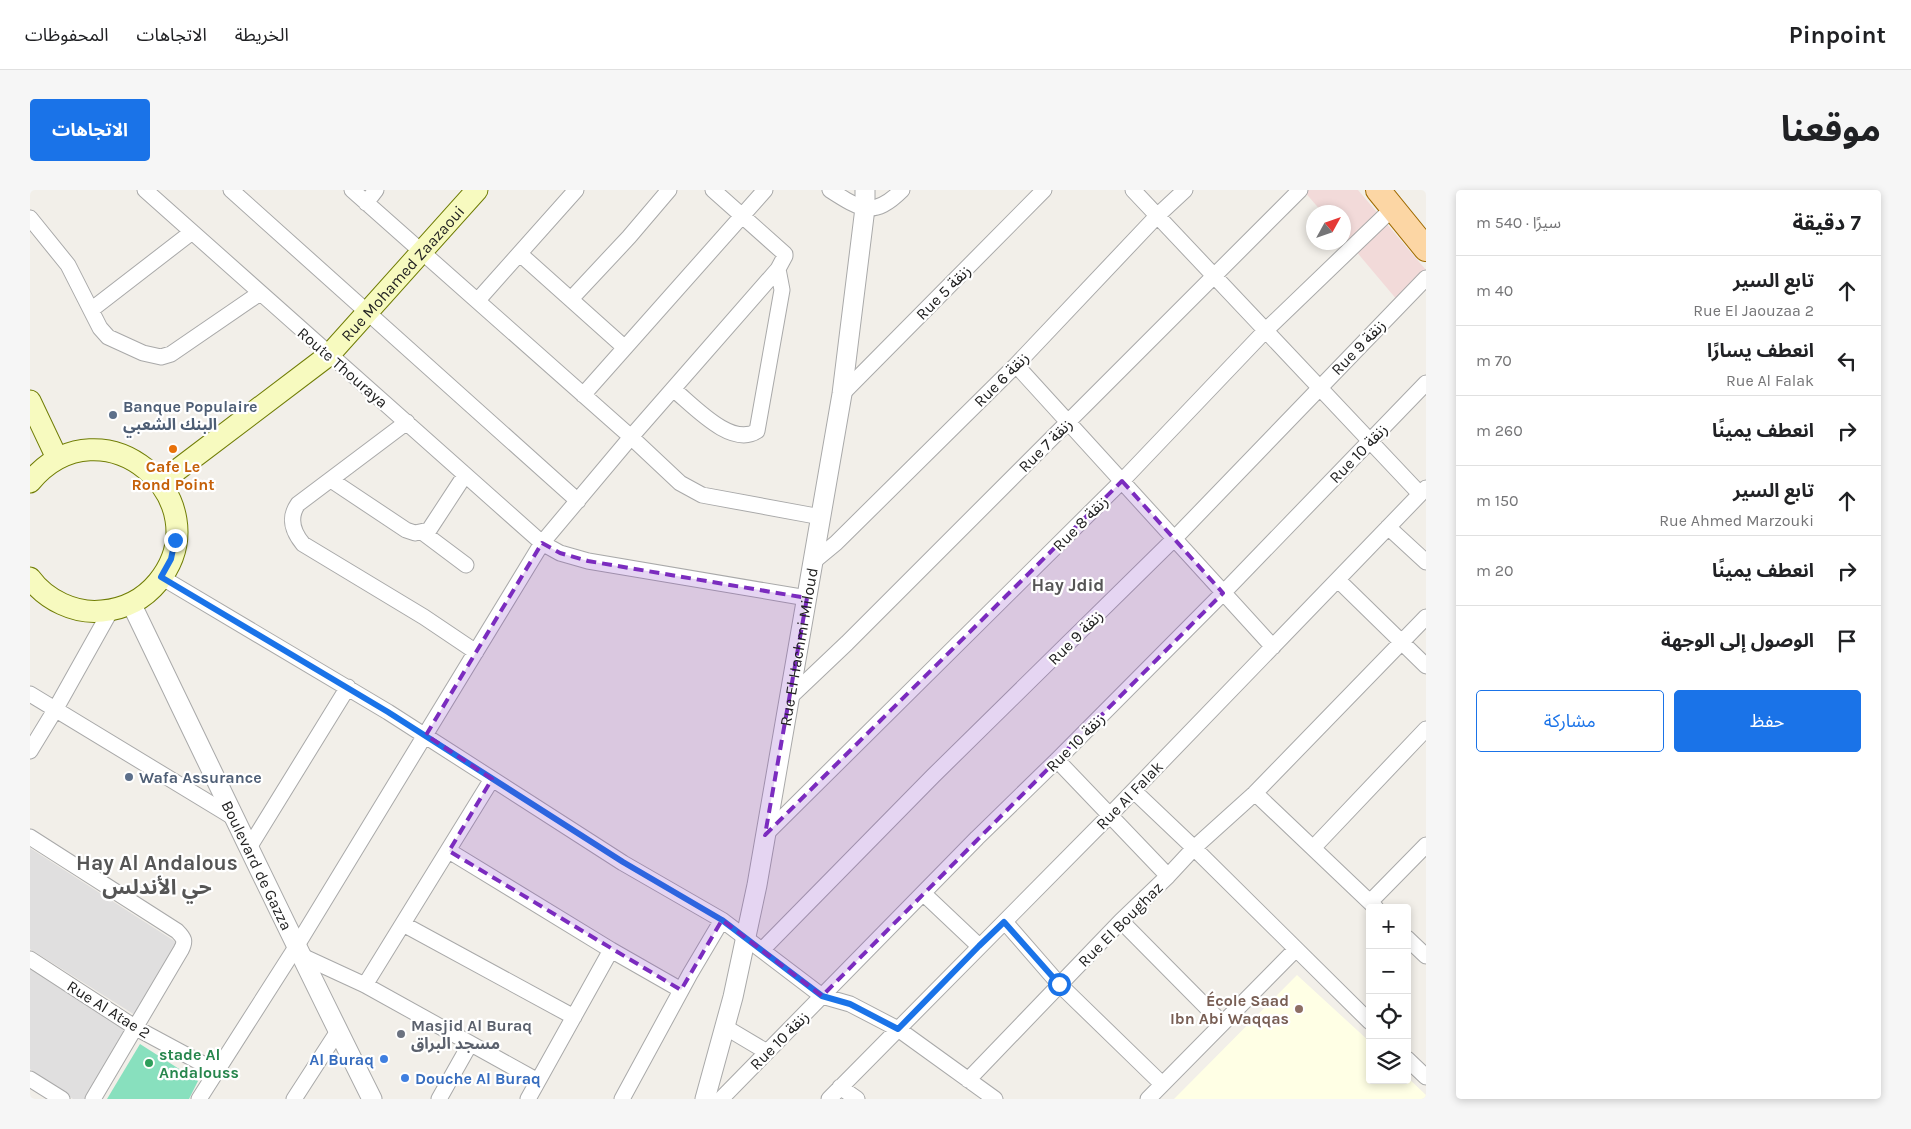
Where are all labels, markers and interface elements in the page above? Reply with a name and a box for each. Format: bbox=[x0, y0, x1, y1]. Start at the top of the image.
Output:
text: Pinpoint bbox=[1789, 21, 1886, 49]
text: المحفوظات bbox=[25, 24, 109, 46]
text: الاتجاهات bbox=[137, 24, 207, 46]
text: الخريطة bbox=[235, 24, 289, 46]
button: الاتجاهات bbox=[30, 99, 150, 161]
text: موقعنا bbox=[1781, 109, 1881, 150]
street label: Rue Mohamed Zaazaoui bbox=[337, 202, 468, 345]
north arrow bbox=[1306, 205, 1351, 250]
text: 7 دقيقة bbox=[1792, 211, 1861, 235]
text: سيرًا · 540 m bbox=[1476, 213, 1561, 232]
street label: Rue 5 زنقة bbox=[912, 261, 975, 324]
text: تابع السير bbox=[1733, 270, 1814, 292]
icon: ahead bbox=[1833, 277, 1861, 305]
text: 40 m bbox=[1476, 281, 1513, 300]
text: Rue El Jaouzaa 2 bbox=[1693, 301, 1814, 320]
street label: Rue 9 زنقة bbox=[1327, 316, 1390, 379]
street label: Route Thouraya bbox=[294, 323, 392, 412]
text: انعطف يسارًا bbox=[1707, 340, 1814, 362]
icon: left bbox=[1833, 347, 1861, 375]
street label: Rue 6 زنقة bbox=[970, 348, 1033, 411]
text: 70 m bbox=[1476, 351, 1512, 370]
text: Rue Al Falak bbox=[1726, 371, 1814, 390]
place label: Banque Populaire البنك الشعبي bbox=[123, 397, 257, 438]
marker: Banque Populaire البنك الشعبي bbox=[107, 409, 119, 421]
street label: Rue 7 زنقة bbox=[1015, 415, 1076, 476]
icon: right bbox=[1833, 417, 1861, 445]
street label: Rue 10 زنقة bbox=[1325, 420, 1391, 487]
text: انعطف يمينًا bbox=[1712, 420, 1814, 442]
text: 260 m bbox=[1476, 421, 1523, 440]
marker: Cafe Le Rond Point bbox=[167, 443, 179, 455]
place label: Cafe Le Rond Point bbox=[131, 457, 215, 494]
text: تابع السير bbox=[1733, 480, 1814, 502]
icon: ahead bbox=[1833, 487, 1861, 515]
text: 150 m bbox=[1476, 491, 1519, 510]
street label: Rue 8 زنقة bbox=[1049, 492, 1112, 555]
text: Rue Ahmed Marzouki bbox=[1659, 511, 1814, 530]
route end bbox=[164, 529, 187, 552]
icon: right bbox=[1833, 557, 1861, 585]
text: انعطف يمينًا bbox=[1712, 560, 1814, 582]
text: 20 m bbox=[1476, 561, 1514, 580]
street label: Rue El Hachmi Miloud bbox=[776, 566, 822, 728]
district label: Hay Jdid bbox=[1032, 574, 1104, 596]
street label: Rue 9 زنقة bbox=[1044, 606, 1107, 669]
icon: arrive bbox=[1833, 627, 1861, 655]
text: الوصول إلى الوجهة bbox=[1661, 630, 1814, 652]
button: مشاركة bbox=[1476, 690, 1664, 752]
button: حفظ bbox=[1674, 690, 1861, 752]
street label: Rue 10 زنقة bbox=[1042, 709, 1109, 776]
street label: Rue Al Falak bbox=[1092, 757, 1167, 834]
place label: Wafa Assurance bbox=[139, 768, 262, 787]
marker: Wafa Assurance bbox=[123, 771, 135, 783]
street label: Boulevard de Gazza bbox=[217, 798, 296, 933]
district label: Hay Al Andalous حي الأندلس bbox=[76, 851, 238, 904]
street label: Rue El Boughaz bbox=[1074, 878, 1167, 971]
map controls bbox=[1366, 904, 1411, 1084]
button: + bbox=[1366, 904, 1411, 949]
button: − bbox=[1366, 949, 1411, 994]
route start bbox=[1048, 973, 1071, 996]
street label: Rue Al Atae 2 bbox=[64, 976, 154, 1042]
place label: École Saad Ibn Abi Waqqas bbox=[1170, 991, 1289, 1028]
button: locate bbox=[1366, 994, 1411, 1039]
marker: École Saad Ibn Abi Waqqas bbox=[1293, 1003, 1305, 1015]
street label: Rue 10 زنقة bbox=[746, 1007, 813, 1074]
place label: Masjid Al Buraq مسجد البراق bbox=[411, 1016, 532, 1053]
marker: Masjid Al Buraq مسجد البراق bbox=[395, 1028, 407, 1040]
button: layers bbox=[1366, 1039, 1411, 1084]
place label: stade Al Andalouss bbox=[159, 1045, 239, 1082]
place label: Al Buraq bbox=[309, 1050, 374, 1069]
marker: Al Buraq bbox=[378, 1053, 390, 1065]
marker: stade Al Andalouss bbox=[143, 1057, 155, 1069]
place label: Douche Al Buraq bbox=[415, 1069, 541, 1088]
marker: Douche Al Buraq bbox=[399, 1072, 411, 1084]

